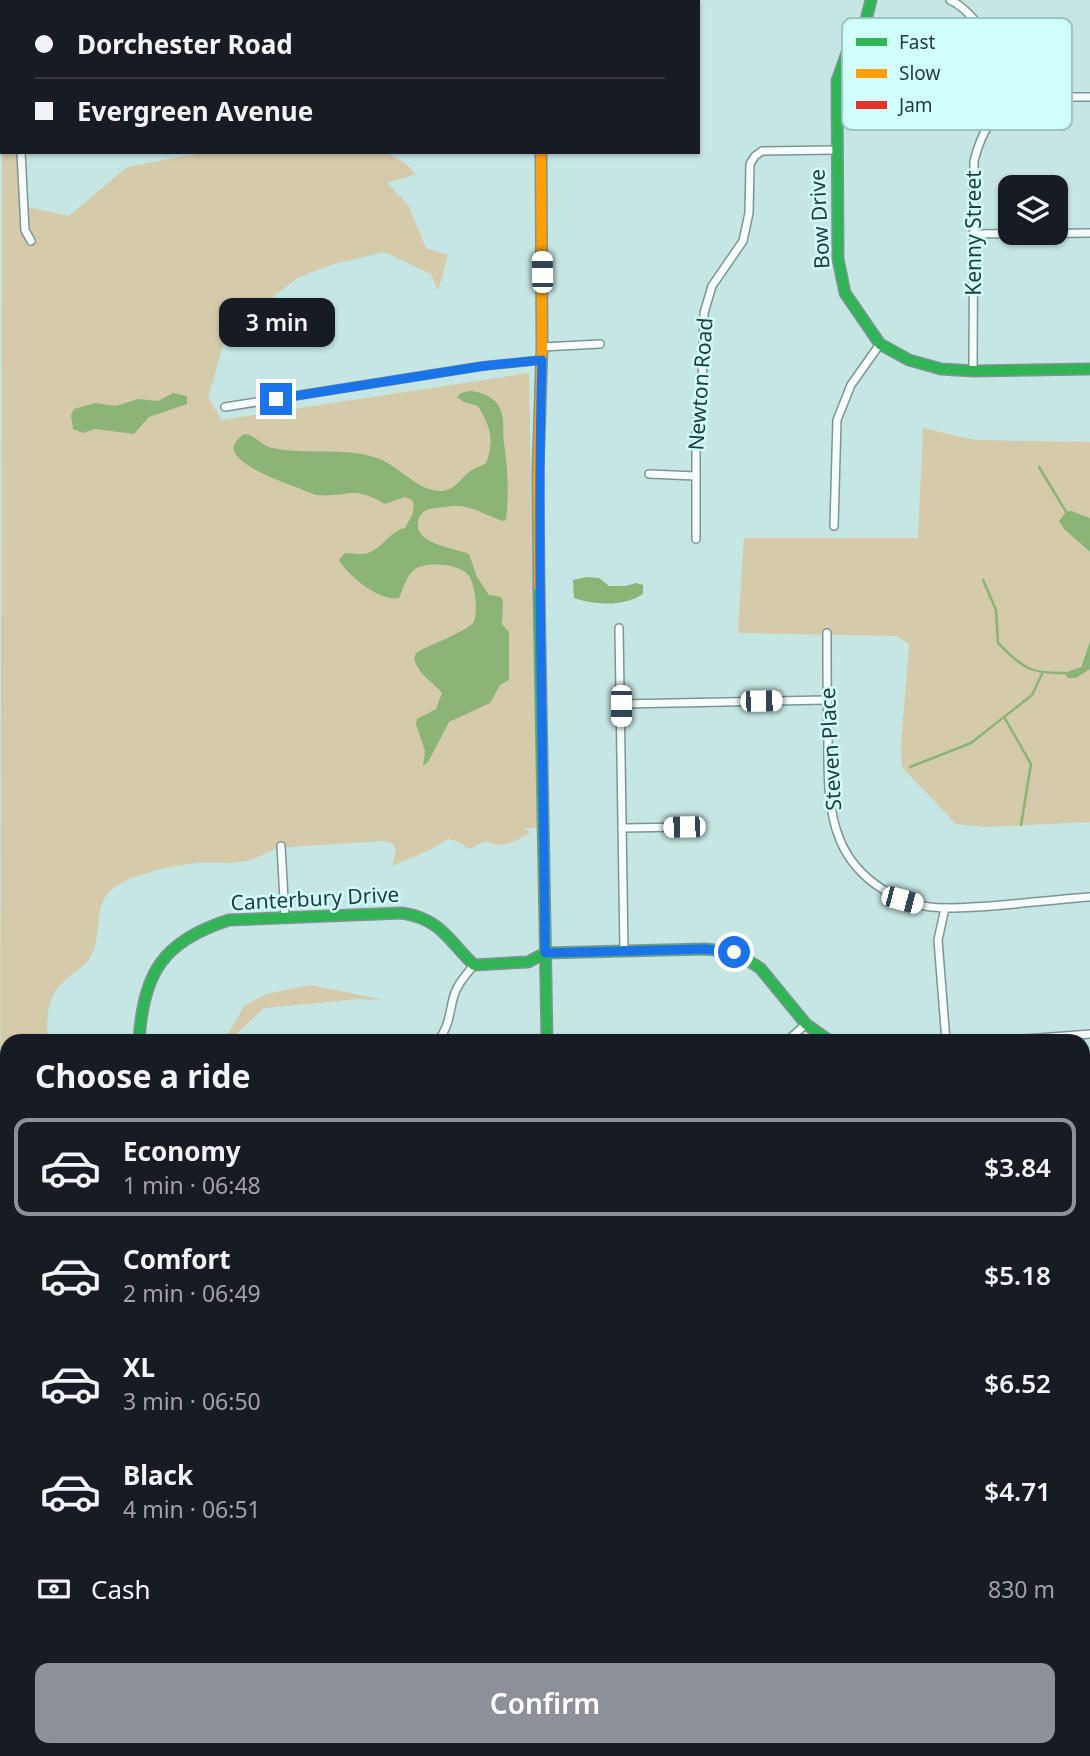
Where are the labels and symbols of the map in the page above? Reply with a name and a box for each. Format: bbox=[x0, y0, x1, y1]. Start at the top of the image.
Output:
legend bbox=[842, 18, 1072, 130]
text: Fast bbox=[899, 29, 936, 55]
text: Slow bbox=[899, 60, 940, 86]
text: Jam bbox=[897, 92, 933, 118]
street label: Bow Drive bbox=[802, 168, 836, 270]
street label: Kenny Street bbox=[959, 170, 987, 296]
car bbox=[532, 251, 553, 293]
callout: 3 min bbox=[218, 298, 334, 346]
street label: Newton Road bbox=[681, 317, 719, 451]
route end bbox=[260, 383, 292, 415]
car bbox=[611, 685, 632, 727]
street label: Steven Place bbox=[813, 687, 847, 811]
car bbox=[740, 690, 783, 712]
car bbox=[663, 816, 706, 838]
street label: Canterbury Drive bbox=[230, 880, 400, 916]
car bbox=[879, 884, 926, 916]
route start bbox=[718, 936, 750, 968]

